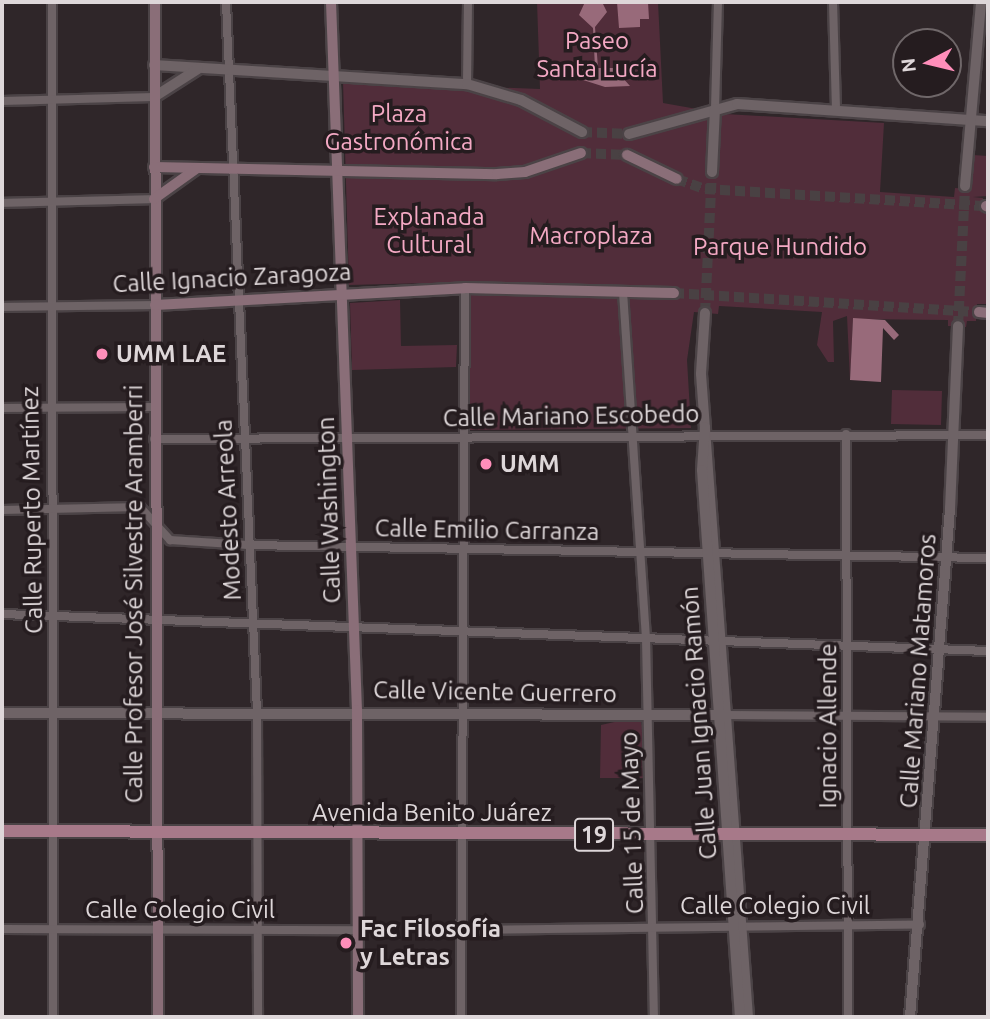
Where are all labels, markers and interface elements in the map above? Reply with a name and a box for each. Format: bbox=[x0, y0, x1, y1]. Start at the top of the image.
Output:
park label: Paseo Santa Lucía bbox=[536, 27, 658, 83]
north arrow bbox=[892, 28, 962, 98]
text: N bbox=[896, 57, 920, 74]
park label: Plaza Gastronómica bbox=[325, 100, 473, 156]
park label: Explanada Cultural bbox=[374, 203, 484, 259]
park label: Macroplaza bbox=[529, 222, 653, 250]
park label: Parque Hundido bbox=[693, 233, 867, 261]
street label: Calle Ignacio Zaragoza bbox=[112, 257, 352, 299]
place label: UMM LAE bbox=[116, 340, 226, 368]
marker: UMM LAE bbox=[94, 346, 110, 362]
street label: Calle Profesor José Silvestre Aramberri bbox=[120, 385, 148, 803]
street label: Calle Ruperto Martínez bbox=[15, 386, 49, 634]
street label: Calle Mariano Escobedo bbox=[443, 399, 699, 433]
street label: Calle Washington bbox=[311, 416, 347, 604]
street label: Modesto Arreola bbox=[209, 419, 247, 601]
place label: UMM bbox=[500, 450, 560, 478]
marker: UMM bbox=[478, 456, 494, 472]
street label: Calle Emilio Carranza bbox=[374, 514, 600, 546]
street label: Calle Mariano Matamoros bbox=[894, 533, 942, 809]
street label: Calle Juan Ignacio Ramón bbox=[675, 586, 723, 860]
street label: Ignacio Allende bbox=[814, 644, 842, 808]
street label: Calle Vicente Guerrero bbox=[373, 675, 617, 709]
street label: Calle 15 de Mayo bbox=[614, 731, 650, 915]
street label: Avenida Benito Juárez bbox=[312, 799, 552, 827]
road number: 19 bbox=[573, 816, 615, 855]
street label: Calle Colegio Civil bbox=[680, 892, 870, 920]
street label: Calle Colegio Civil bbox=[85, 896, 275, 924]
place label: Fac Filosofía y Letras bbox=[360, 915, 501, 971]
marker: Fac Filosofía y Letras bbox=[338, 935, 354, 951]

